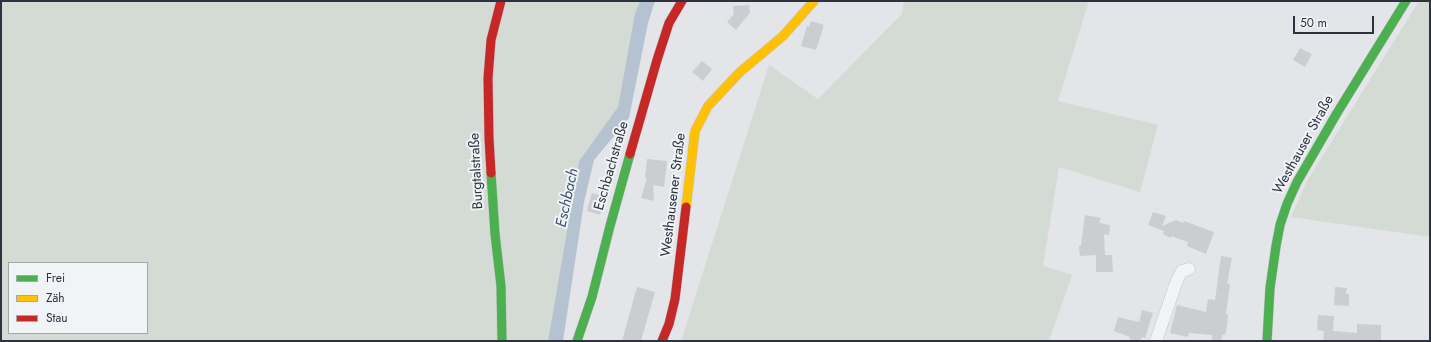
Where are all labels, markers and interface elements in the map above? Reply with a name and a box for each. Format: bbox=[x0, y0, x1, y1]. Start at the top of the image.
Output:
scale bar bbox=[1295, 8, 1376, 34]
text: 50 m bbox=[1300, 14, 1327, 32]
street label: Westhauser Straße bbox=[1270, 93, 1338, 197]
street label: Eschbachstraße bbox=[591, 120, 633, 212]
street label: Burgtalstraße bbox=[467, 132, 487, 210]
street label: Westhausener Straße bbox=[658, 132, 690, 258]
water label: Eschbach bbox=[553, 167, 583, 229]
legend bbox=[8, 262, 148, 334]
text: Frei bbox=[46, 269, 65, 287]
text: Zäh bbox=[46, 289, 65, 307]
text: Stau bbox=[46, 309, 68, 327]

